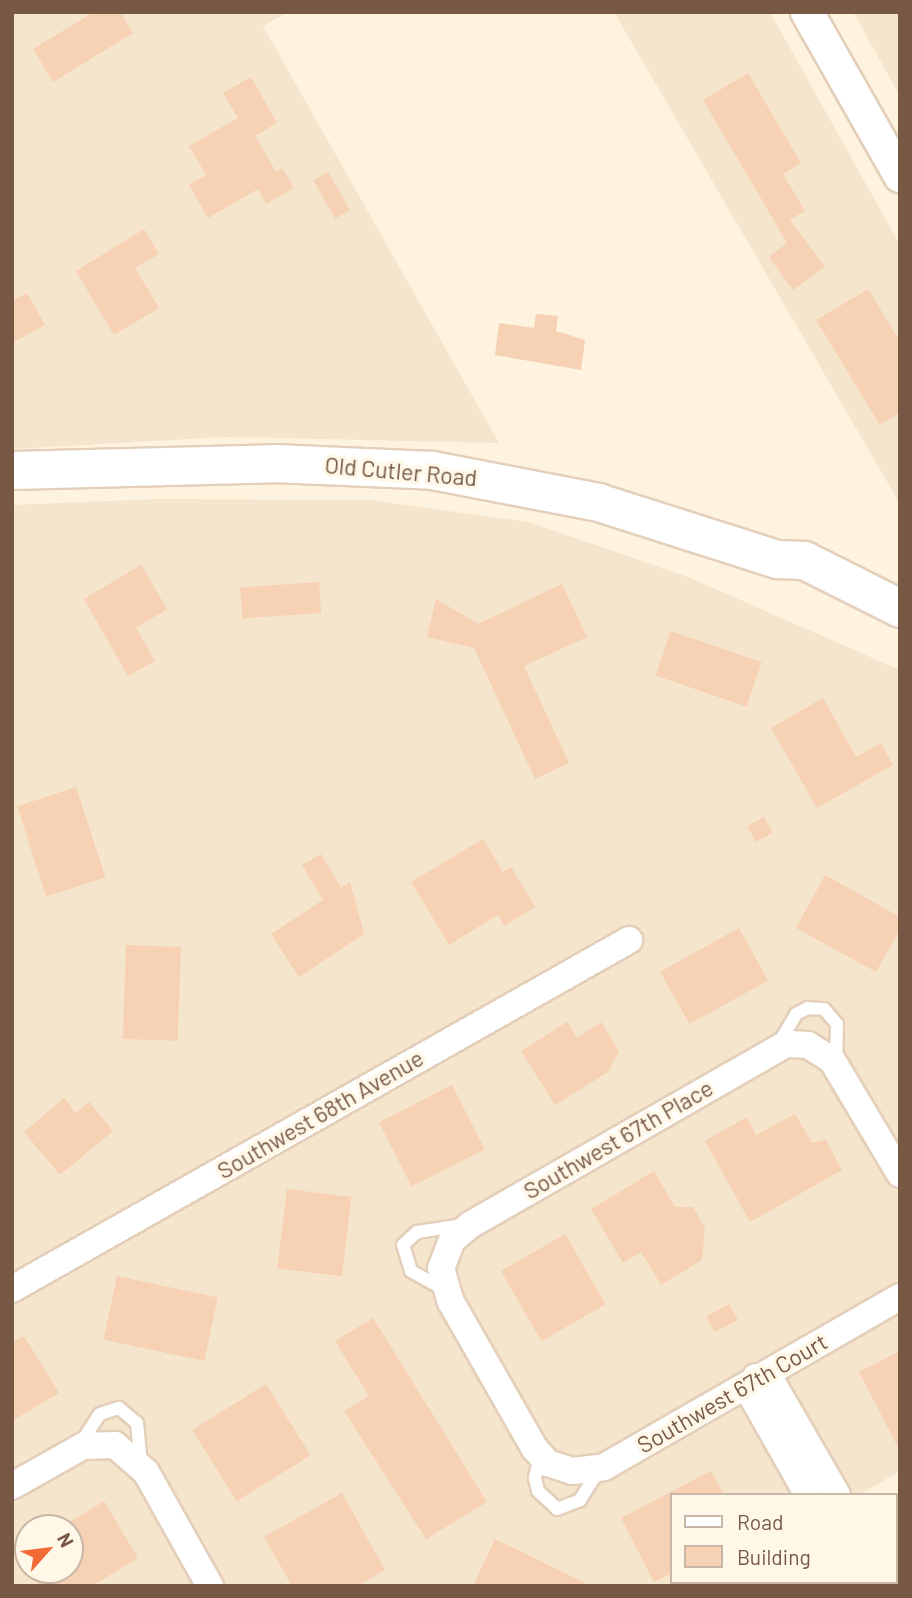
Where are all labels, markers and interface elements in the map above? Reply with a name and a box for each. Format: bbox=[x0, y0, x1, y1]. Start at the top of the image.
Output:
street label: Old Cutler Road bbox=[324, 451, 478, 491]
street label: Southwest 68th Avenue bbox=[212, 1044, 428, 1184]
street label: Southwest 67th Place bbox=[518, 1074, 718, 1204]
street label: Southwest 67th Court bbox=[632, 1327, 832, 1459]
legend bbox=[670, 1493, 898, 1584]
text: Road bbox=[737, 1509, 783, 1534]
north arrow bbox=[14, 1514, 84, 1584]
text: N bbox=[53, 1529, 79, 1551]
text: Building bbox=[737, 1544, 811, 1569]

